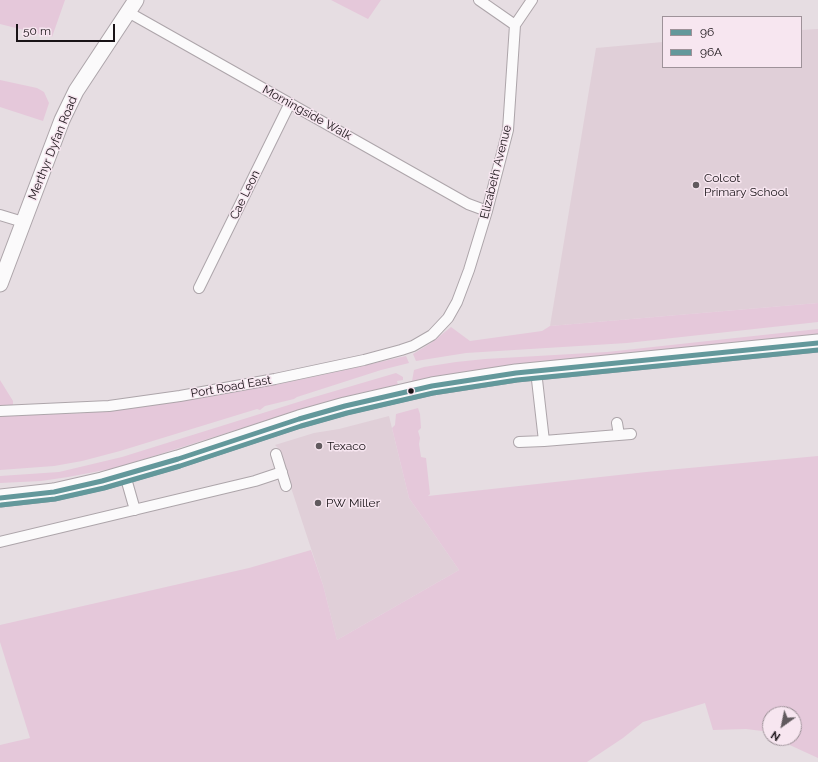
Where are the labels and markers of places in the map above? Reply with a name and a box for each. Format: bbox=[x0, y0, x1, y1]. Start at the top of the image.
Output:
place label: Colcot Primary School bbox=[704, 171, 788, 199]
marker: Colcot Primary School bbox=[691, 180, 701, 190]
unlabelled marker bbox=[406, 386, 416, 396]
place label: Texaco bbox=[327, 439, 366, 453]
marker: Texaco bbox=[314, 441, 324, 451]
place label: PW Miller bbox=[326, 496, 380, 510]
marker: PW Miller bbox=[313, 498, 323, 508]

